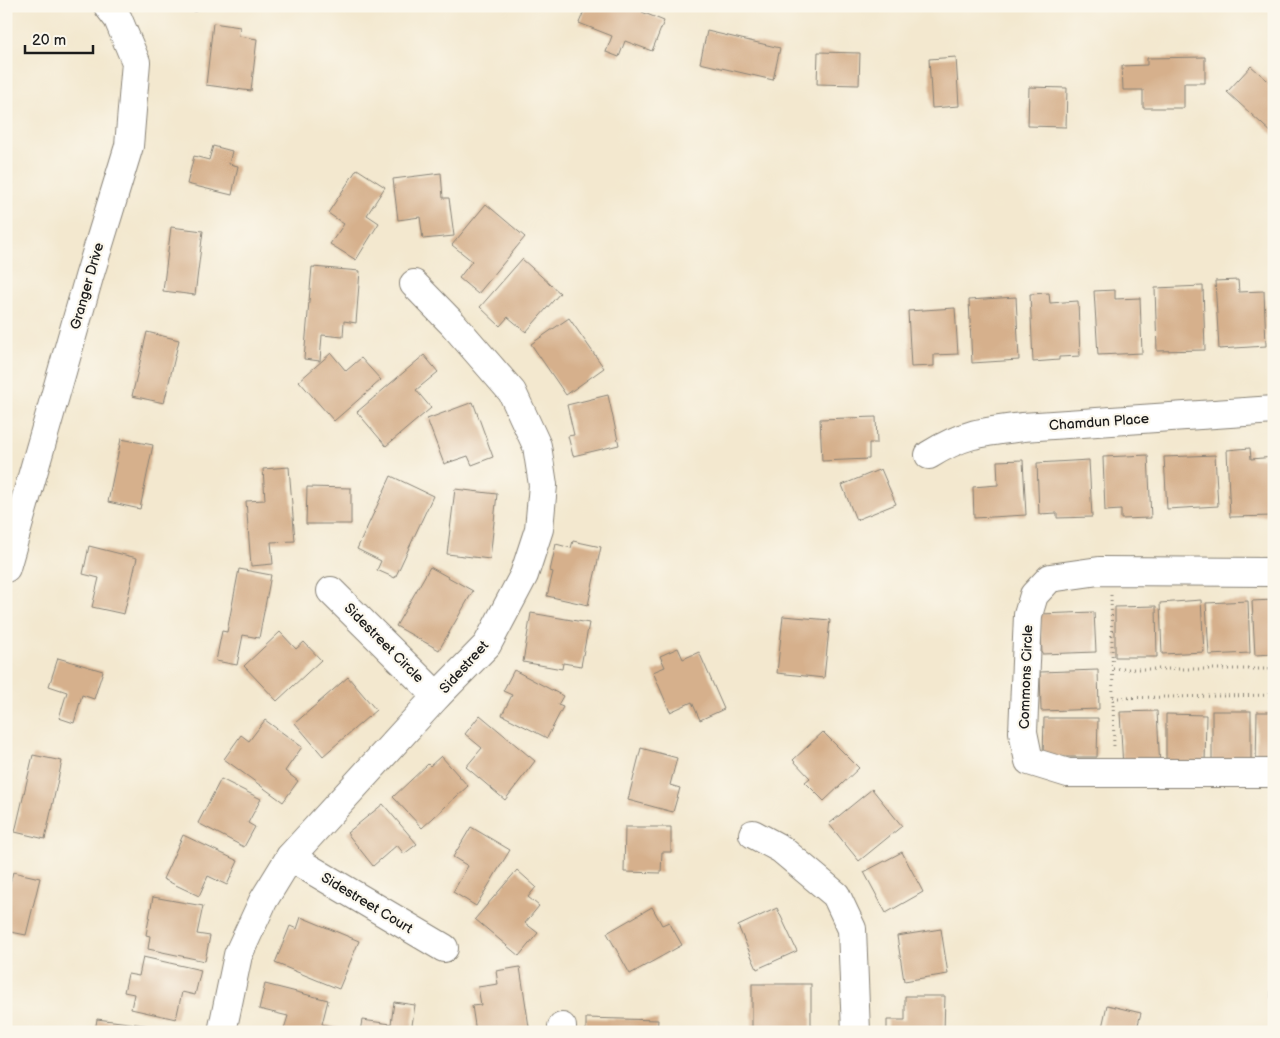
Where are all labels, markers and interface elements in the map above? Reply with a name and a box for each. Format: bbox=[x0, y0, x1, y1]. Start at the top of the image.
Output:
scale bar bbox=[25, 22, 92, 54]
text: 20 m bbox=[32, 31, 66, 50]
street label: Granger Drive bbox=[67, 241, 107, 331]
street label: Chamdun Place bbox=[1048, 410, 1150, 434]
street label: Sidestreet Circle bbox=[341, 600, 427, 686]
street label: Commons Circle bbox=[1016, 625, 1036, 729]
street label: Sidestreet bbox=[436, 637, 493, 697]
street label: Sidestreet Court bbox=[318, 869, 416, 937]

